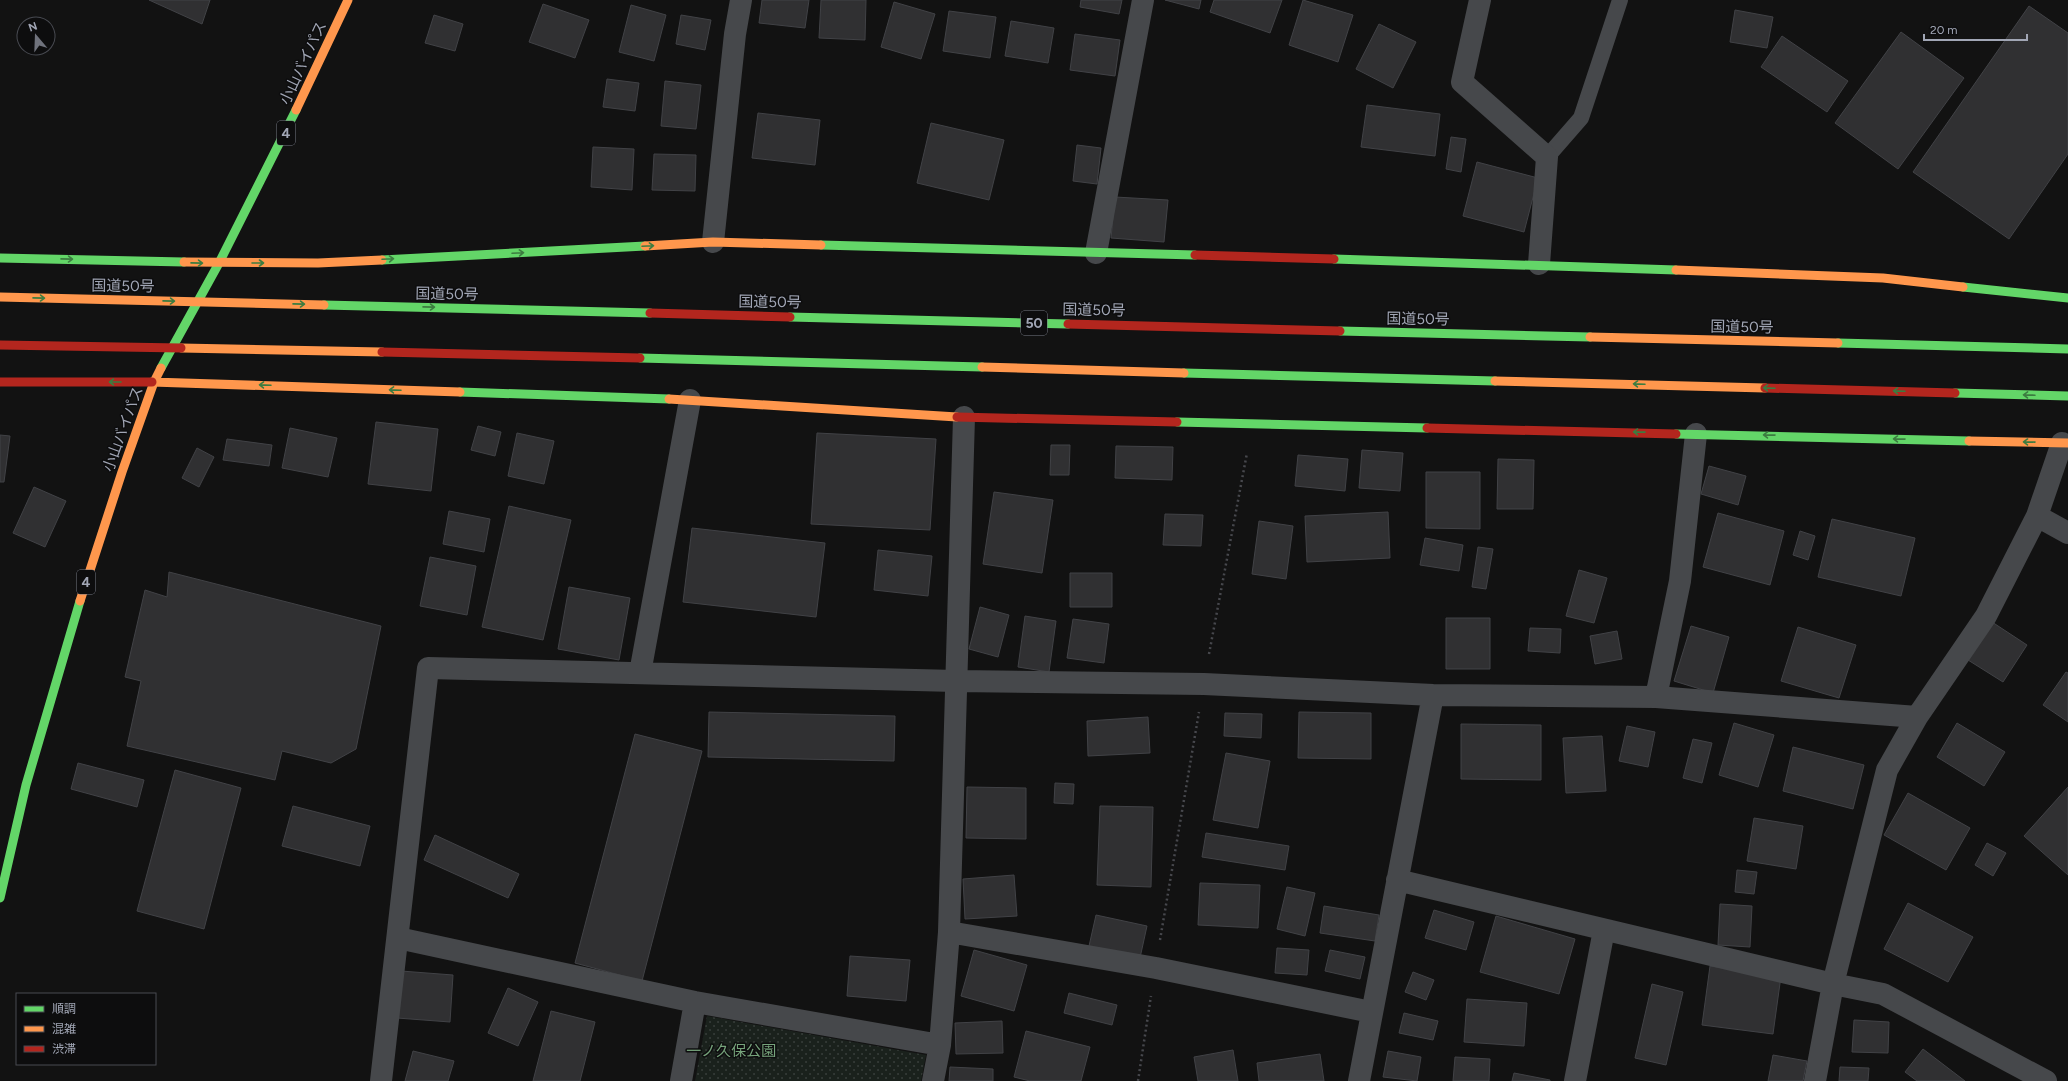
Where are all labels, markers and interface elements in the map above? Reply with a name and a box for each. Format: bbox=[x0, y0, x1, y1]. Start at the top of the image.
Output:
north arrow bbox=[16, 16, 56, 56]
scale bar bbox=[1924, 16, 2027, 42]
text: N bbox=[27, 19, 39, 35]
street label: 小山バイパス bbox=[276, 19, 330, 107]
text: 20 m bbox=[1930, 23, 1958, 37]
road number: 4 bbox=[277, 121, 295, 145]
one-way arrow bbox=[641, 242, 654, 249]
one-way arrow bbox=[511, 249, 524, 256]
one-way arrow bbox=[60, 256, 73, 263]
one-way arrow bbox=[381, 256, 394, 263]
one-way arrow bbox=[190, 259, 203, 266]
one-way arrow bbox=[251, 259, 264, 267]
street label: 国道50号 bbox=[91, 276, 155, 296]
street label: 国道50号 bbox=[415, 284, 479, 304]
street label: 国道50号 bbox=[738, 292, 802, 312]
one-way arrow bbox=[32, 294, 45, 302]
one-way arrow bbox=[162, 297, 175, 305]
one-way arrow bbox=[292, 300, 305, 308]
street label: 国道50号 bbox=[1062, 300, 1126, 320]
one-way arrow bbox=[422, 304, 435, 311]
street label: 国道50号 bbox=[1386, 309, 1450, 329]
road number: 50 bbox=[1021, 311, 1047, 335]
street label: 国道50号 bbox=[1710, 317, 1774, 337]
one-way arrow bbox=[109, 378, 122, 386]
one-way arrow bbox=[1633, 381, 1646, 388]
one-way arrow bbox=[259, 382, 272, 389]
street label: 小山バイパス bbox=[99, 384, 147, 474]
one-way arrow bbox=[1763, 384, 1776, 392]
one-way arrow bbox=[389, 386, 402, 393]
one-way arrow bbox=[1893, 388, 1906, 395]
one-way arrow bbox=[2023, 391, 2036, 399]
one-way arrow bbox=[1633, 429, 1646, 436]
one-way arrow bbox=[1763, 432, 1776, 439]
one-way arrow bbox=[1893, 435, 1906, 443]
one-way arrow bbox=[2023, 438, 2036, 446]
road number: 4 bbox=[77, 570, 95, 594]
legend bbox=[16, 993, 156, 1065]
text: 順調 bbox=[52, 1002, 76, 1016]
text: 混雑 bbox=[52, 1022, 76, 1036]
text: 渋滞 bbox=[52, 1042, 76, 1056]
park label: 一ノ久保公園 bbox=[686, 1042, 776, 1060]

